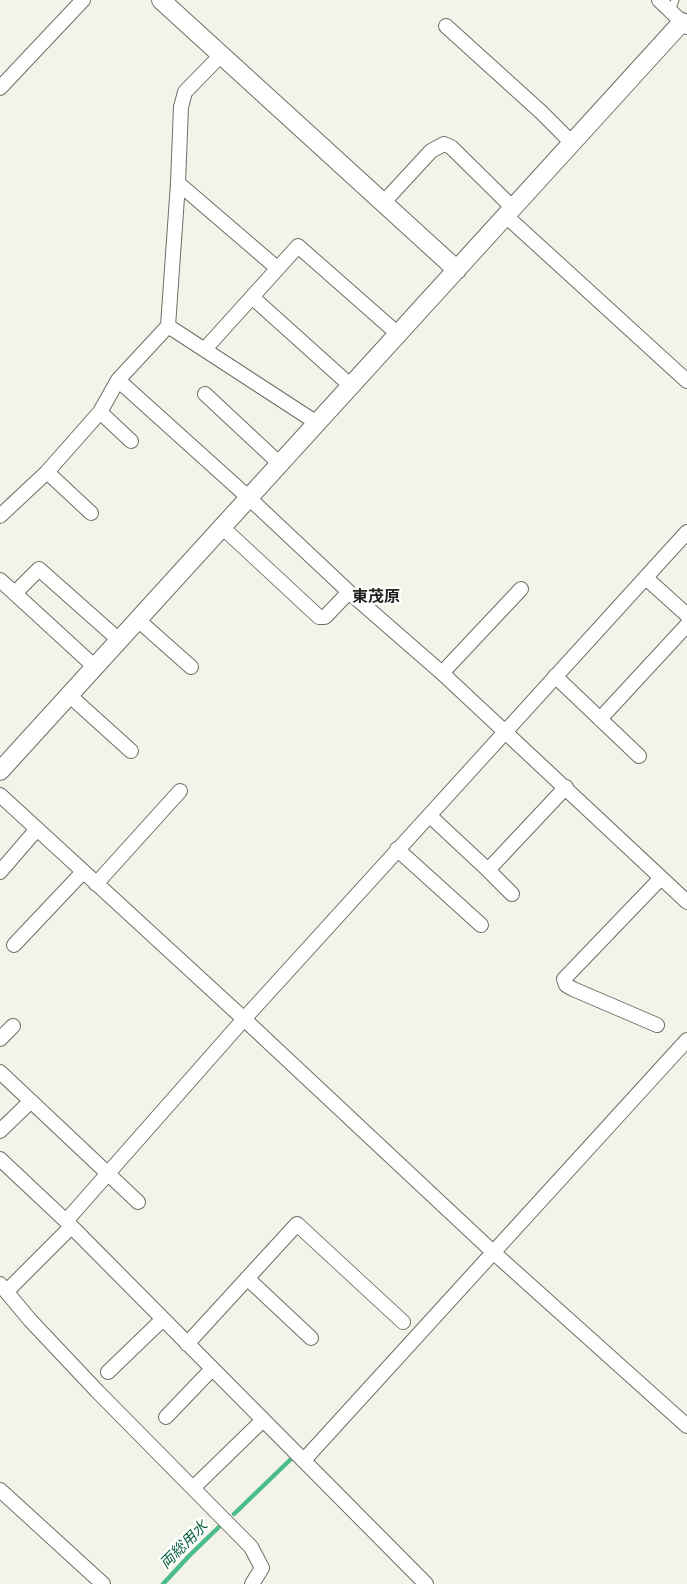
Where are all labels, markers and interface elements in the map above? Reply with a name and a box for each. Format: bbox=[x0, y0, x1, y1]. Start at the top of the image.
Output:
district label: 東茂原 bbox=[352, 587, 400, 607]
water label: 両総用水 bbox=[156, 1517, 212, 1573]

